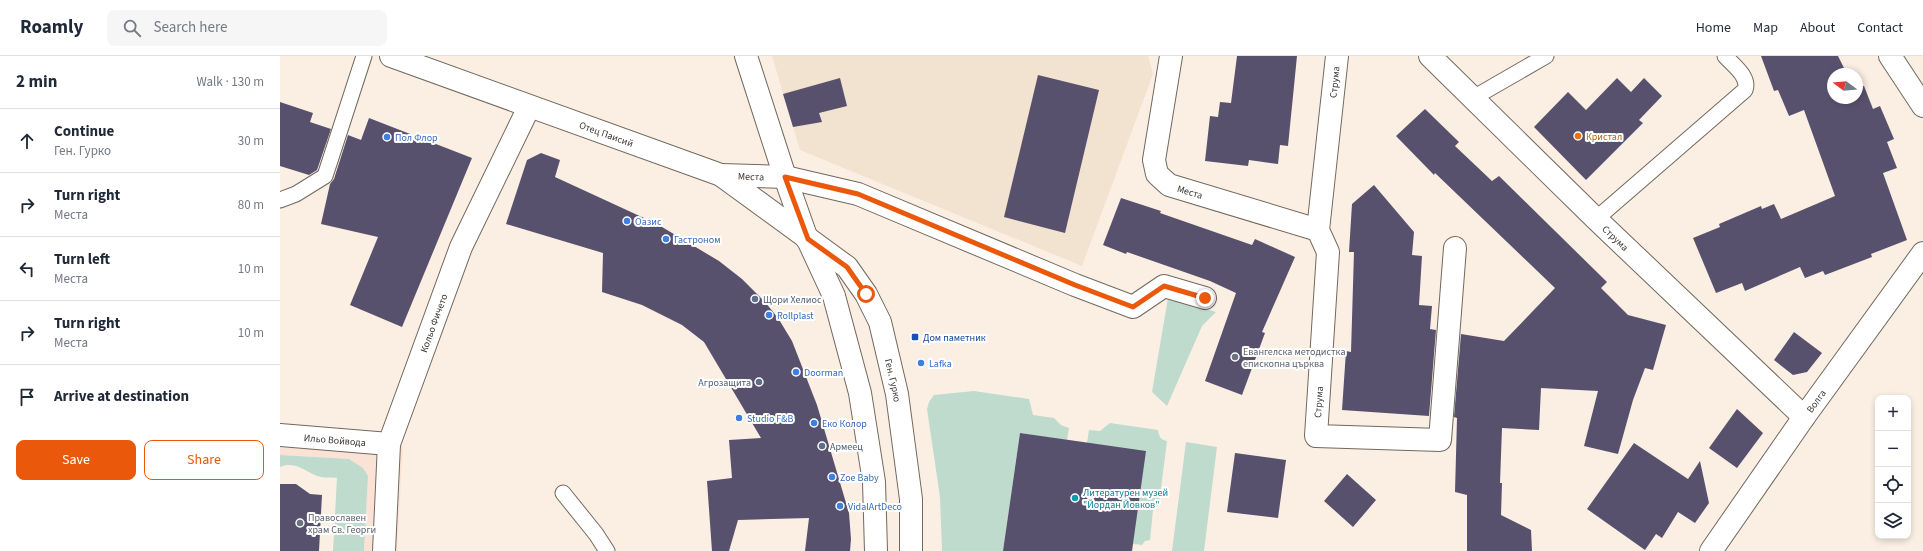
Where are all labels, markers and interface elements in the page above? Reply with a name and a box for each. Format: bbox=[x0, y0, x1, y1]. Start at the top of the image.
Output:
search box bbox=[107, 10, 387, 46]
text: Roamly bbox=[20, 14, 83, 41]
icon: search bbox=[121, 17, 143, 39]
text: Search here bbox=[153, 17, 227, 38]
text: Home bbox=[1696, 18, 1731, 38]
text: Map bbox=[1753, 18, 1778, 38]
text: About bbox=[1800, 18, 1835, 38]
text: Contact bbox=[1857, 18, 1903, 38]
street label: Струма bbox=[1326, 66, 1344, 99]
north arrow bbox=[1827, 68, 1863, 104]
text: 2 min bbox=[16, 70, 57, 94]
text: Walk · 130 m bbox=[196, 73, 264, 91]
street label: Отец Паисий bbox=[577, 118, 635, 151]
text: Continue bbox=[54, 121, 114, 142]
icon: ahead bbox=[16, 130, 38, 152]
place label: Кристал bbox=[1586, 130, 1622, 144]
place label: Пол Флор bbox=[395, 131, 438, 145]
marker: Кристал bbox=[1573, 131, 1583, 141]
text: 30 m bbox=[238, 132, 264, 150]
marker: Пол Флор bbox=[382, 132, 392, 142]
text: Ген. Гурко bbox=[54, 142, 111, 160]
street label: Места bbox=[738, 170, 764, 184]
street label: Места bbox=[1175, 182, 1204, 203]
text: Turn right bbox=[54, 185, 120, 206]
icon: right bbox=[16, 194, 38, 216]
text: 80 m bbox=[238, 196, 264, 214]
text: Места bbox=[54, 206, 88, 224]
place label: Оазис bbox=[635, 215, 662, 229]
marker: Оазис bbox=[622, 216, 632, 226]
street label: Струма bbox=[1599, 223, 1631, 255]
place label: Гастроном bbox=[674, 233, 721, 247]
marker: Гастроном bbox=[661, 234, 671, 244]
text: Turn left bbox=[54, 249, 110, 270]
icon: left bbox=[16, 258, 38, 280]
text: 10 m bbox=[238, 260, 264, 278]
text: Места bbox=[54, 270, 88, 288]
route start bbox=[857, 285, 875, 303]
route end bbox=[1196, 289, 1214, 307]
street label: Кольо Фичето bbox=[417, 292, 451, 355]
place label: Щори Хелиос bbox=[763, 293, 822, 307]
marker: Щори Хелиос bbox=[750, 294, 760, 304]
place label: Rollplast bbox=[777, 309, 814, 323]
marker: Rollplast bbox=[764, 310, 774, 320]
text: Turn right bbox=[54, 313, 120, 334]
icon: right bbox=[16, 322, 38, 344]
text: 10 m bbox=[238, 324, 264, 342]
place label: Дом паметник bbox=[923, 331, 986, 345]
marker: Дом паметник bbox=[910, 332, 920, 342]
text: Места bbox=[54, 334, 88, 352]
place label: Евангелска методистка епископна църква bbox=[1243, 345, 1345, 371]
marker: Евангелска методистка епископна църква bbox=[1230, 352, 1240, 362]
street label: Ген. Гурко bbox=[881, 357, 904, 403]
place label: Lafka bbox=[929, 357, 952, 371]
marker: Lafka bbox=[916, 358, 926, 368]
place label: Doorman bbox=[804, 366, 843, 380]
marker: Doorman bbox=[791, 367, 801, 377]
place label: Агрозащита bbox=[698, 376, 751, 390]
marker: Агрозащита bbox=[754, 377, 764, 387]
icon: arrive bbox=[16, 386, 38, 408]
text: Arrive at destination bbox=[54, 386, 189, 407]
street label: Струма bbox=[1311, 386, 1327, 418]
street label: Волга bbox=[1803, 387, 1830, 416]
map controls bbox=[1875, 395, 1911, 539]
button: + bbox=[1875, 395, 1911, 431]
place label: Studio F&B bbox=[747, 412, 793, 426]
marker: Studio F&B bbox=[734, 413, 744, 423]
place label: Eко Колор bbox=[822, 417, 867, 431]
marker: Eко Колор bbox=[809, 418, 819, 428]
street label: Ильо Войвода bbox=[303, 431, 366, 450]
button: − bbox=[1875, 431, 1911, 467]
button: Save bbox=[16, 440, 136, 480]
button: Share bbox=[144, 440, 264, 480]
place label: Армеец bbox=[830, 440, 863, 454]
marker: Армеец bbox=[817, 441, 827, 451]
button: locate bbox=[1875, 467, 1911, 503]
place label: Zoe Baby bbox=[840, 471, 879, 485]
marker: Zoe Baby bbox=[827, 472, 837, 482]
place label: Литературен музей "Йордан Йовков" bbox=[1083, 486, 1168, 512]
marker: Литературен музей "Йордан Йовков" bbox=[1070, 493, 1080, 503]
place label: VidalArtDeco bbox=[848, 500, 902, 514]
marker: VidalArtDeco bbox=[835, 501, 845, 511]
button: layers bbox=[1875, 503, 1911, 539]
place label: Православен храм Св. Георги bbox=[308, 511, 376, 537]
marker: Православен храм Св. Георги bbox=[295, 518, 305, 528]

